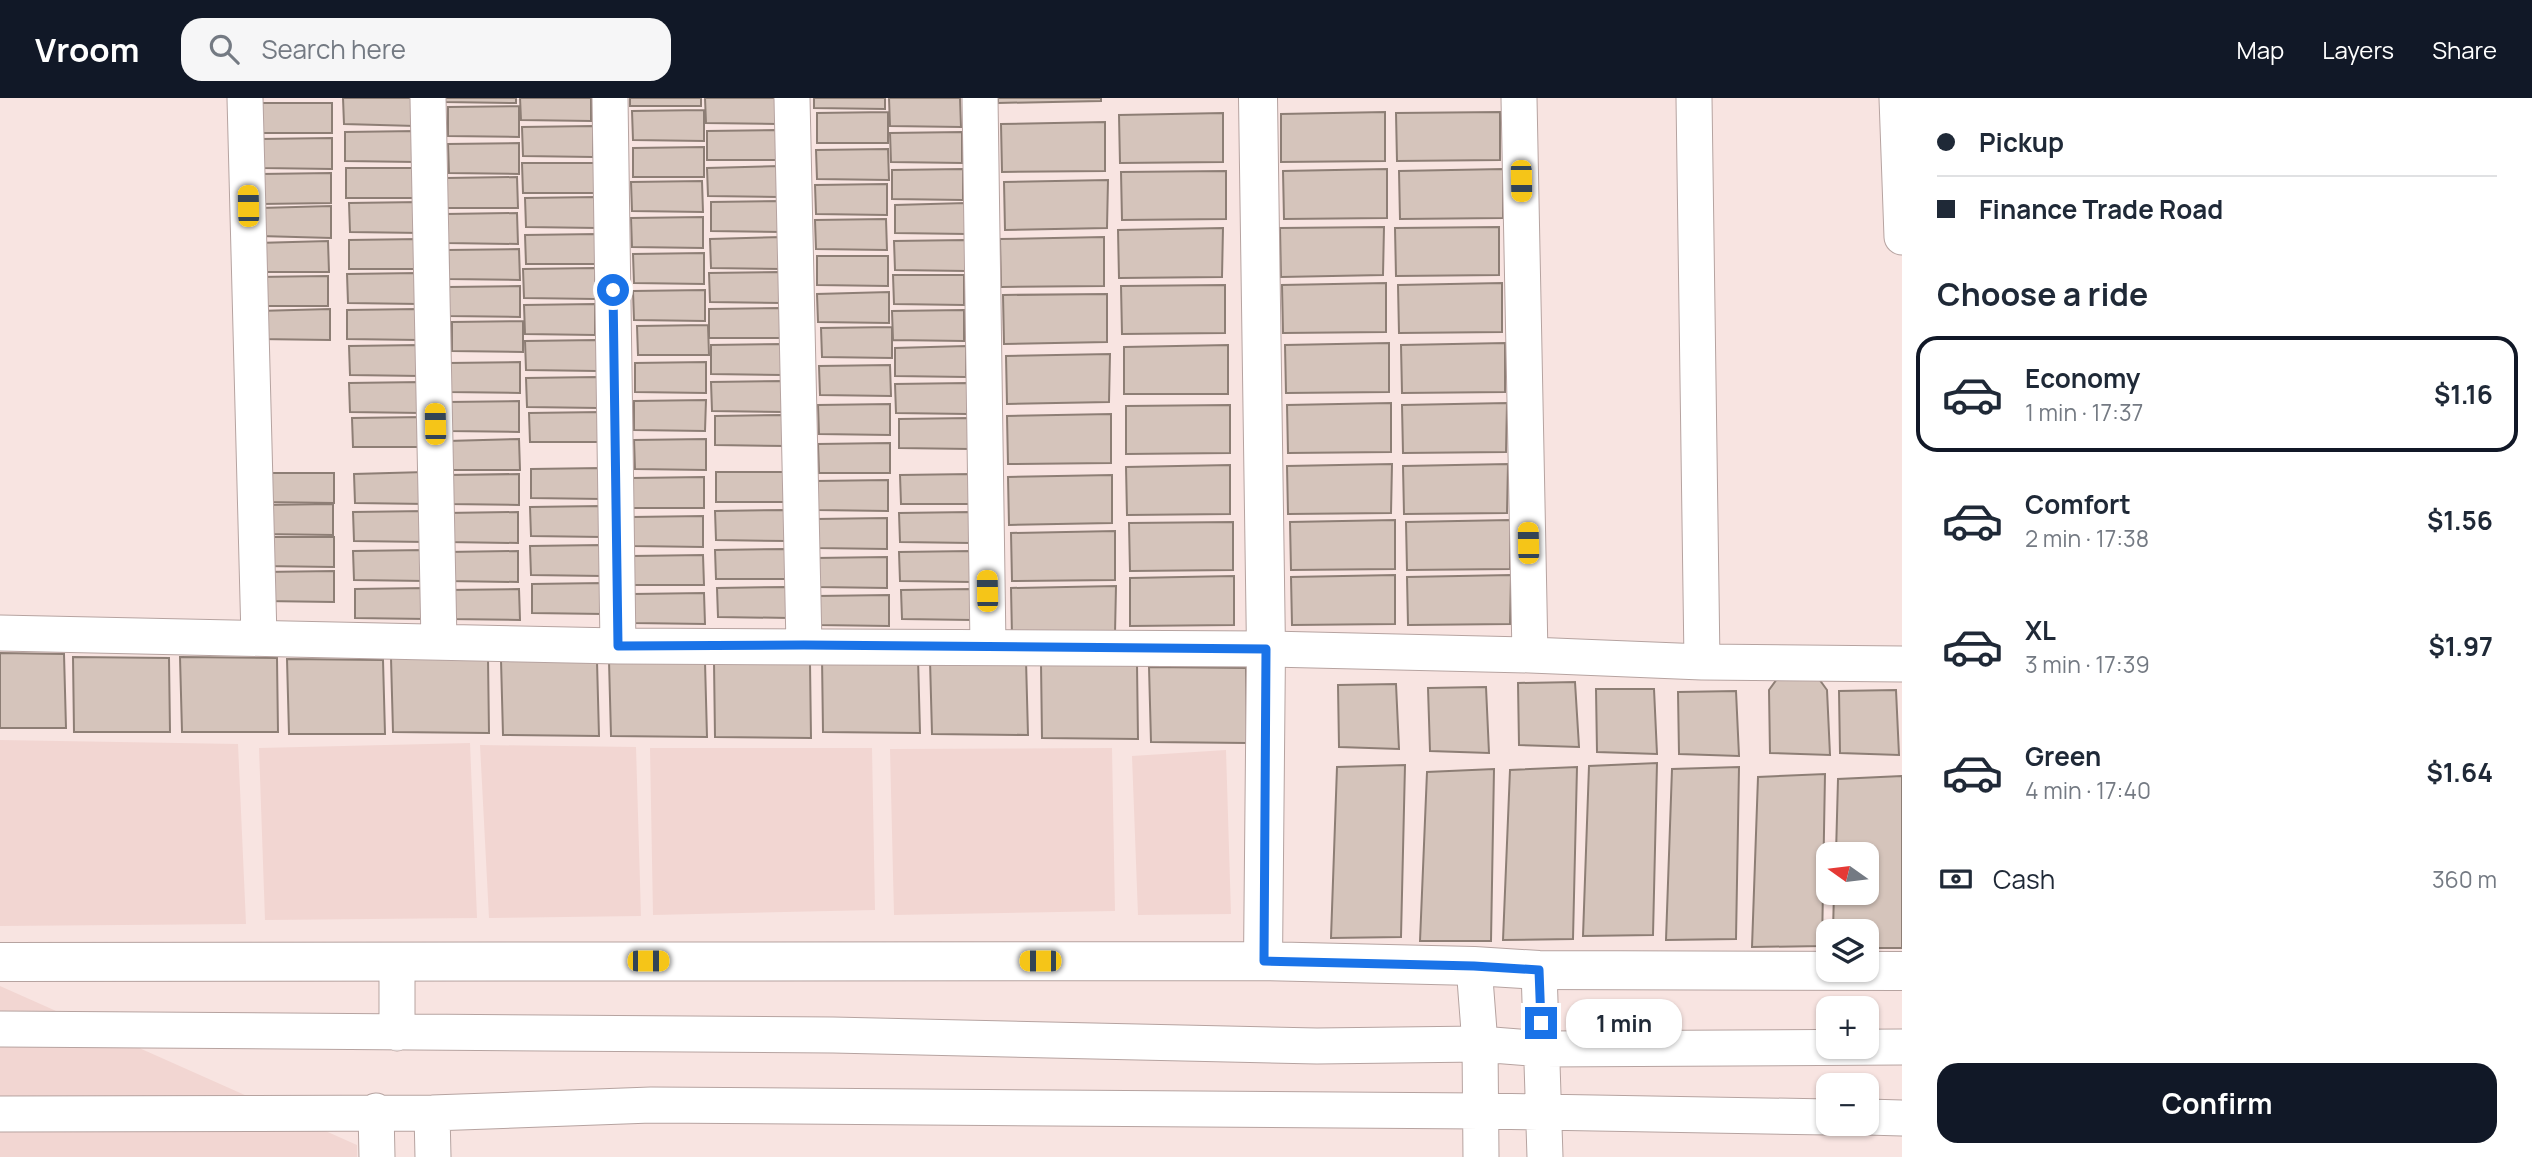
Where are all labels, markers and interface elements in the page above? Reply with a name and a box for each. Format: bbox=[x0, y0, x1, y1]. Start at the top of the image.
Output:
search box bbox=[181, 18, 671, 81]
text: Vroom bbox=[35, 27, 139, 72]
icon: search bbox=[205, 30, 243, 68]
text: Search here bbox=[261, 31, 406, 67]
text: Map bbox=[2237, 33, 2284, 66]
text: Layers bbox=[2322, 33, 2394, 66]
text: Share bbox=[2432, 33, 2497, 66]
text: Pickup bbox=[1979, 124, 2064, 160]
car bbox=[1511, 160, 1532, 202]
car bbox=[238, 185, 259, 227]
text: Finance Trade Road bbox=[1979, 191, 2223, 227]
text: Choose a ride bbox=[1937, 272, 2148, 316]
route start bbox=[597, 274, 629, 306]
text: Economy bbox=[2025, 360, 2140, 396]
icon: car bbox=[1941, 363, 2004, 426]
text: $1.16 bbox=[2434, 376, 2493, 412]
text: 1 min · 17:37 bbox=[2025, 396, 2143, 428]
car bbox=[425, 403, 446, 445]
text: Comfort bbox=[2025, 486, 2131, 522]
icon: car bbox=[1941, 489, 2004, 552]
text: $1.56 bbox=[2427, 502, 2493, 538]
car bbox=[1518, 522, 1539, 564]
text: 2 min · 17:38 bbox=[2025, 522, 2149, 554]
car bbox=[977, 570, 998, 612]
text: XL bbox=[2025, 612, 2056, 648]
icon: car bbox=[1941, 615, 2004, 678]
text: $1.97 bbox=[2428, 628, 2493, 664]
text: 3 min · 17:39 bbox=[2025, 648, 2150, 680]
text: Green bbox=[2025, 738, 2101, 774]
icon: car bbox=[1941, 741, 2004, 804]
text: $1.64 bbox=[2426, 754, 2493, 790]
text: 4 min · 17:40 bbox=[2025, 774, 2151, 806]
north arrow bbox=[1816, 842, 1880, 905]
map controls bbox=[1816, 842, 1879, 1136]
icon: cash bbox=[1937, 860, 1975, 898]
text: Cash bbox=[1993, 861, 2055, 897]
text: 360 m bbox=[2432, 863, 2497, 895]
button: layers bbox=[1816, 919, 1879, 982]
car bbox=[628, 951, 670, 972]
car bbox=[1020, 951, 1062, 972]
button: + bbox=[1816, 996, 1879, 1059]
callout: 1 min bbox=[1566, 998, 1681, 1048]
route end bbox=[1525, 1007, 1557, 1039]
text: 1 min bbox=[1596, 1007, 1652, 1039]
button: Confirm bbox=[1937, 1063, 2497, 1143]
button: − bbox=[1816, 1073, 1879, 1136]

